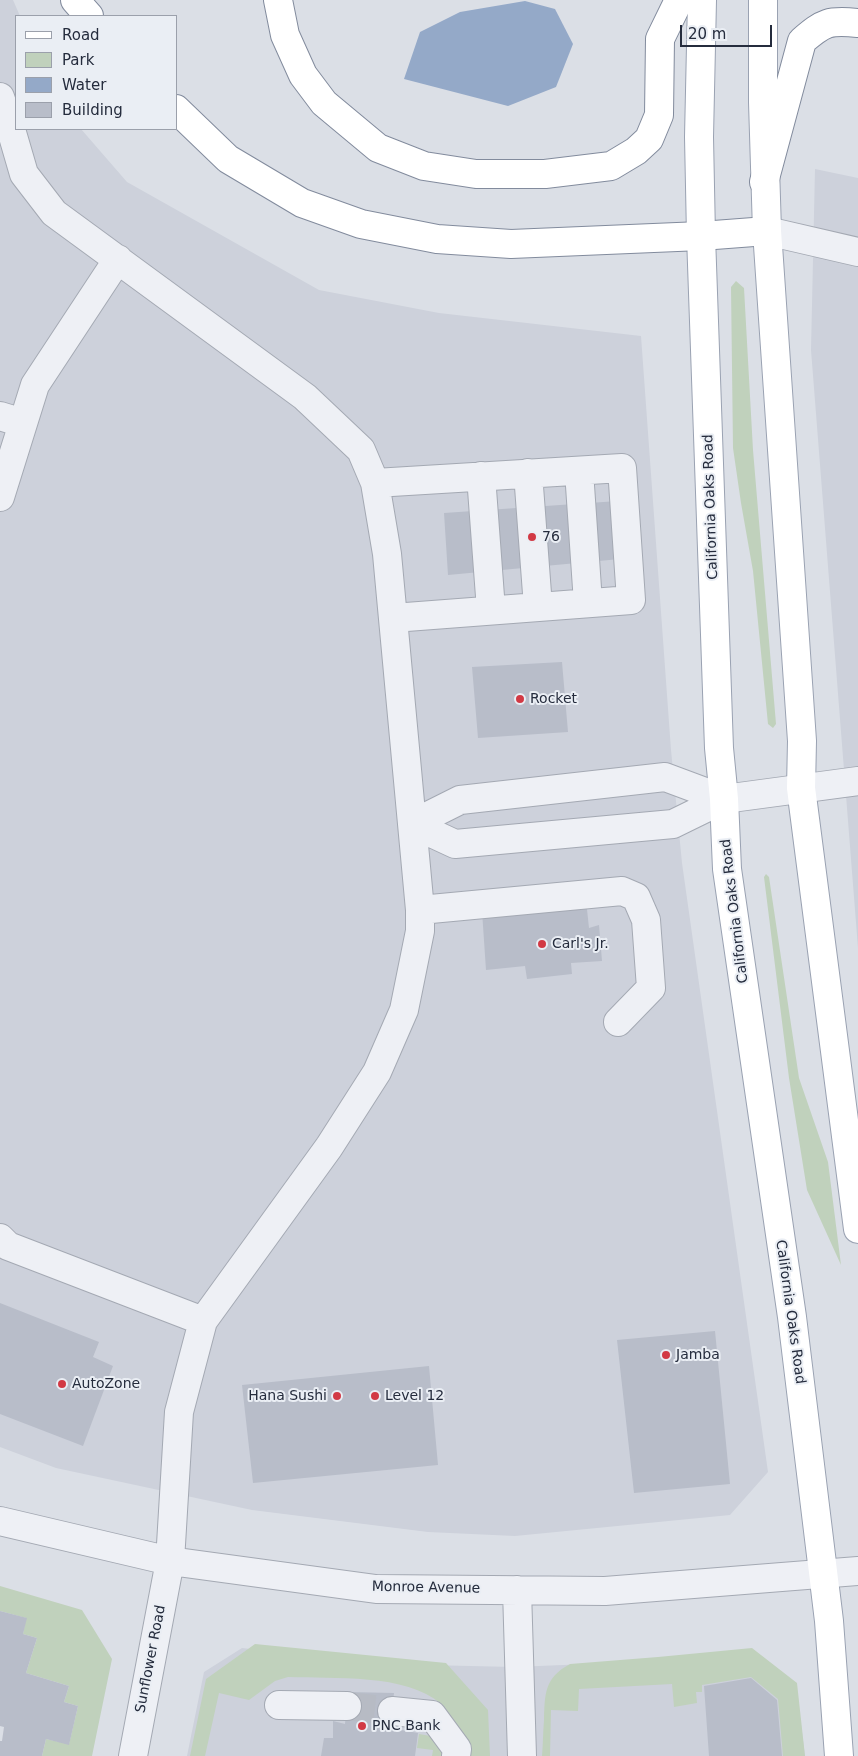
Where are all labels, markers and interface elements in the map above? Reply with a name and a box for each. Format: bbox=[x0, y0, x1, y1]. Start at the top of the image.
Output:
legend bbox=[15, 15, 178, 130]
scale bar bbox=[683, 15, 776, 47]
text: 20 m bbox=[688, 25, 726, 43]
text: Road bbox=[62, 26, 100, 44]
text: Park bbox=[62, 51, 94, 69]
text: Water bbox=[62, 76, 106, 94]
text: Building bbox=[62, 101, 123, 119]
street label: California Oaks Road bbox=[700, 434, 722, 580]
place label: 76 bbox=[542, 529, 560, 545]
marker: 76 bbox=[526, 531, 538, 543]
place label: Rocket bbox=[530, 691, 577, 707]
marker: Rocket bbox=[514, 693, 526, 705]
street label: California Oaks Road bbox=[718, 838, 752, 984]
place label: Carl's Jr. bbox=[552, 936, 609, 952]
marker: Carl's Jr. bbox=[536, 938, 548, 950]
street label: California Oaks Road bbox=[772, 1239, 808, 1385]
place label: Jamba bbox=[676, 1347, 720, 1363]
marker: Jamba bbox=[660, 1349, 672, 1361]
place label: AutoZone bbox=[72, 1376, 140, 1392]
marker: AutoZone bbox=[56, 1378, 68, 1390]
place label: Hana Sushi bbox=[248, 1388, 327, 1404]
place label: Level 12 bbox=[385, 1388, 444, 1404]
marker: Hana Sushi bbox=[331, 1390, 343, 1402]
marker: Level 12 bbox=[369, 1390, 381, 1402]
street label: Monroe Avenue bbox=[372, 1579, 480, 1597]
street label: Sunflower Road bbox=[132, 1604, 170, 1714]
place label: PNC Bank bbox=[372, 1718, 440, 1734]
marker: PNC Bank bbox=[356, 1720, 368, 1732]

